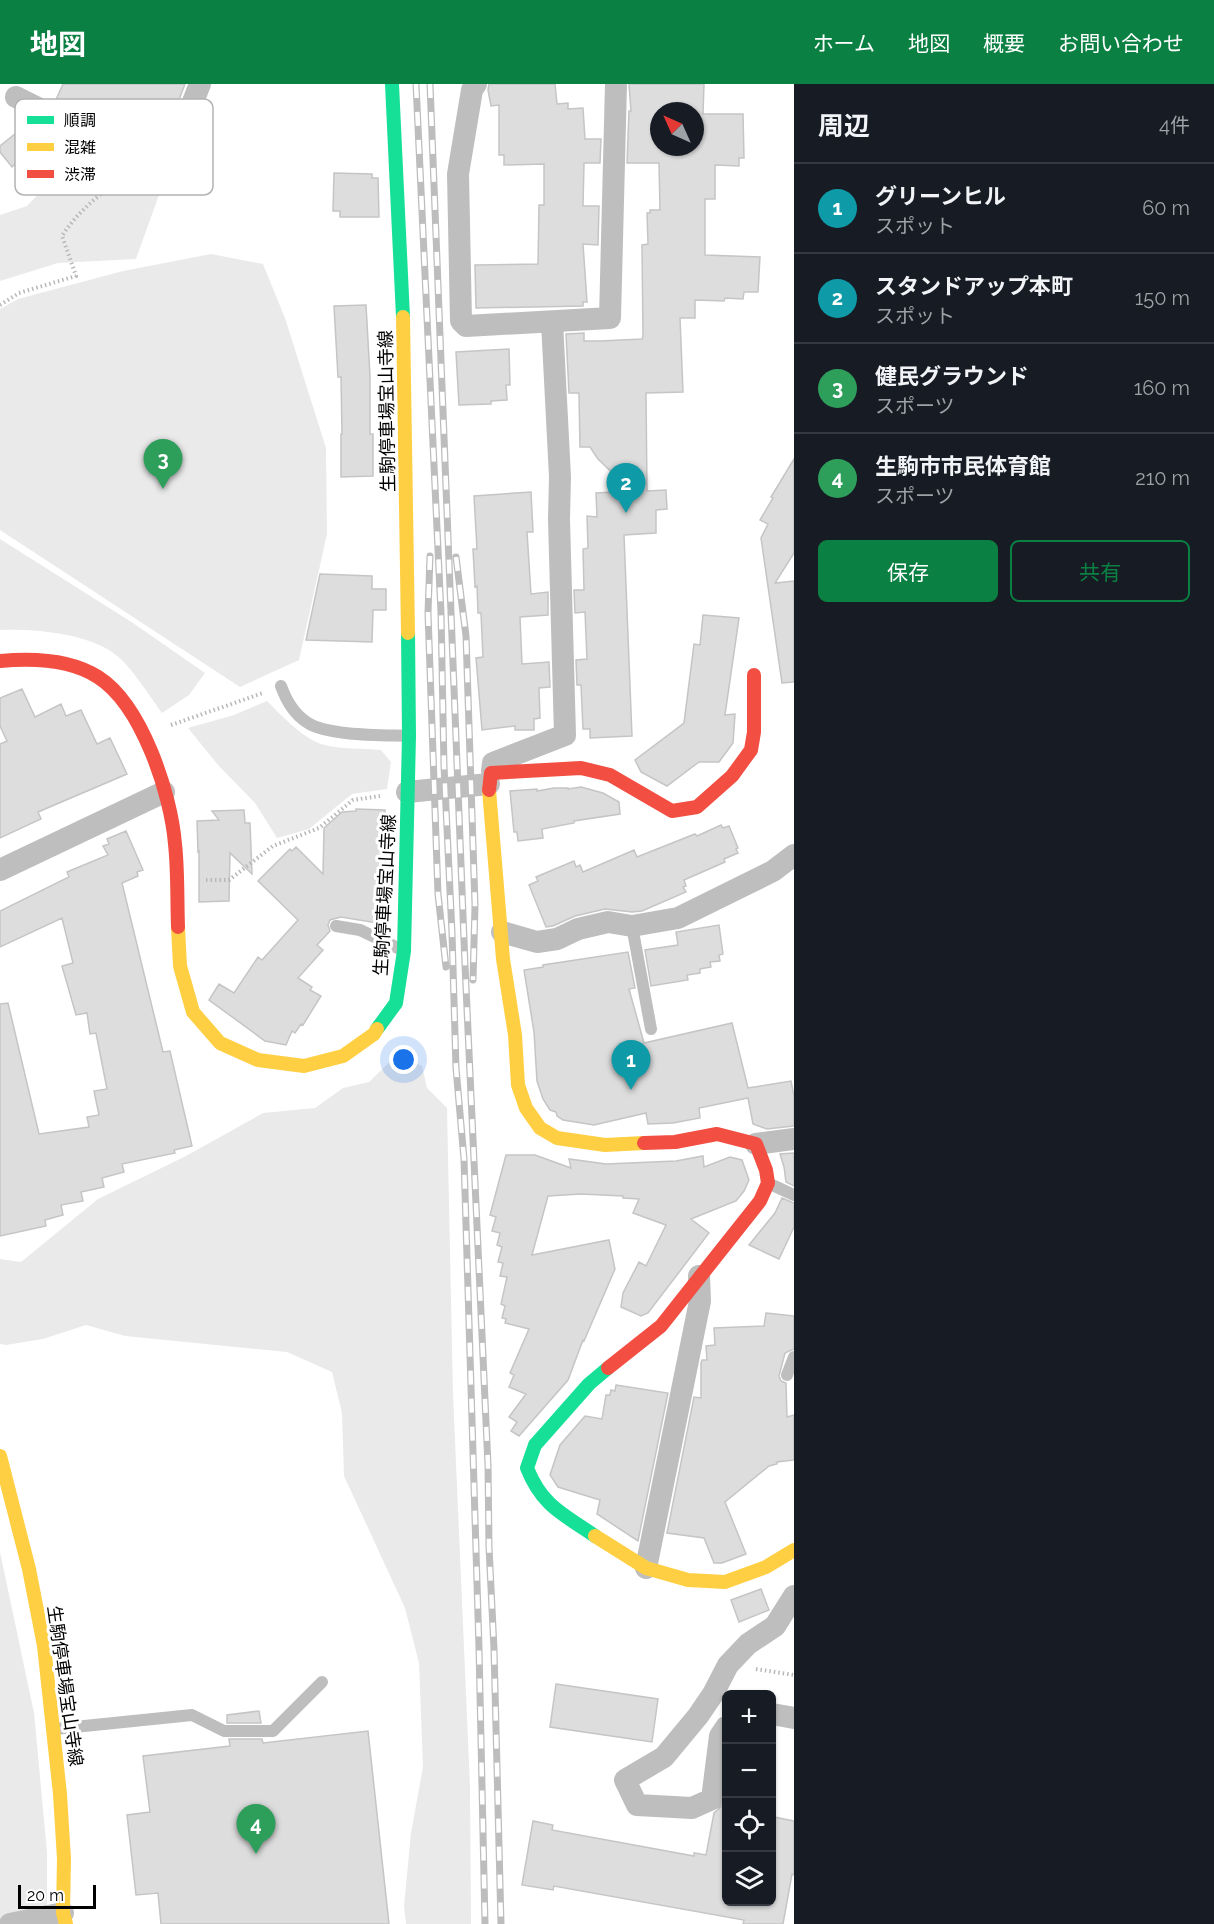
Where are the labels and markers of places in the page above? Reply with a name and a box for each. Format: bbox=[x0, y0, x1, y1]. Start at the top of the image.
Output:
pin: 3 bbox=[144, 440, 182, 489]
pin: 2 bbox=[606, 464, 646, 513]
pin: 1 bbox=[612, 1040, 650, 1090]
pin: 4 bbox=[236, 1804, 276, 1854]

